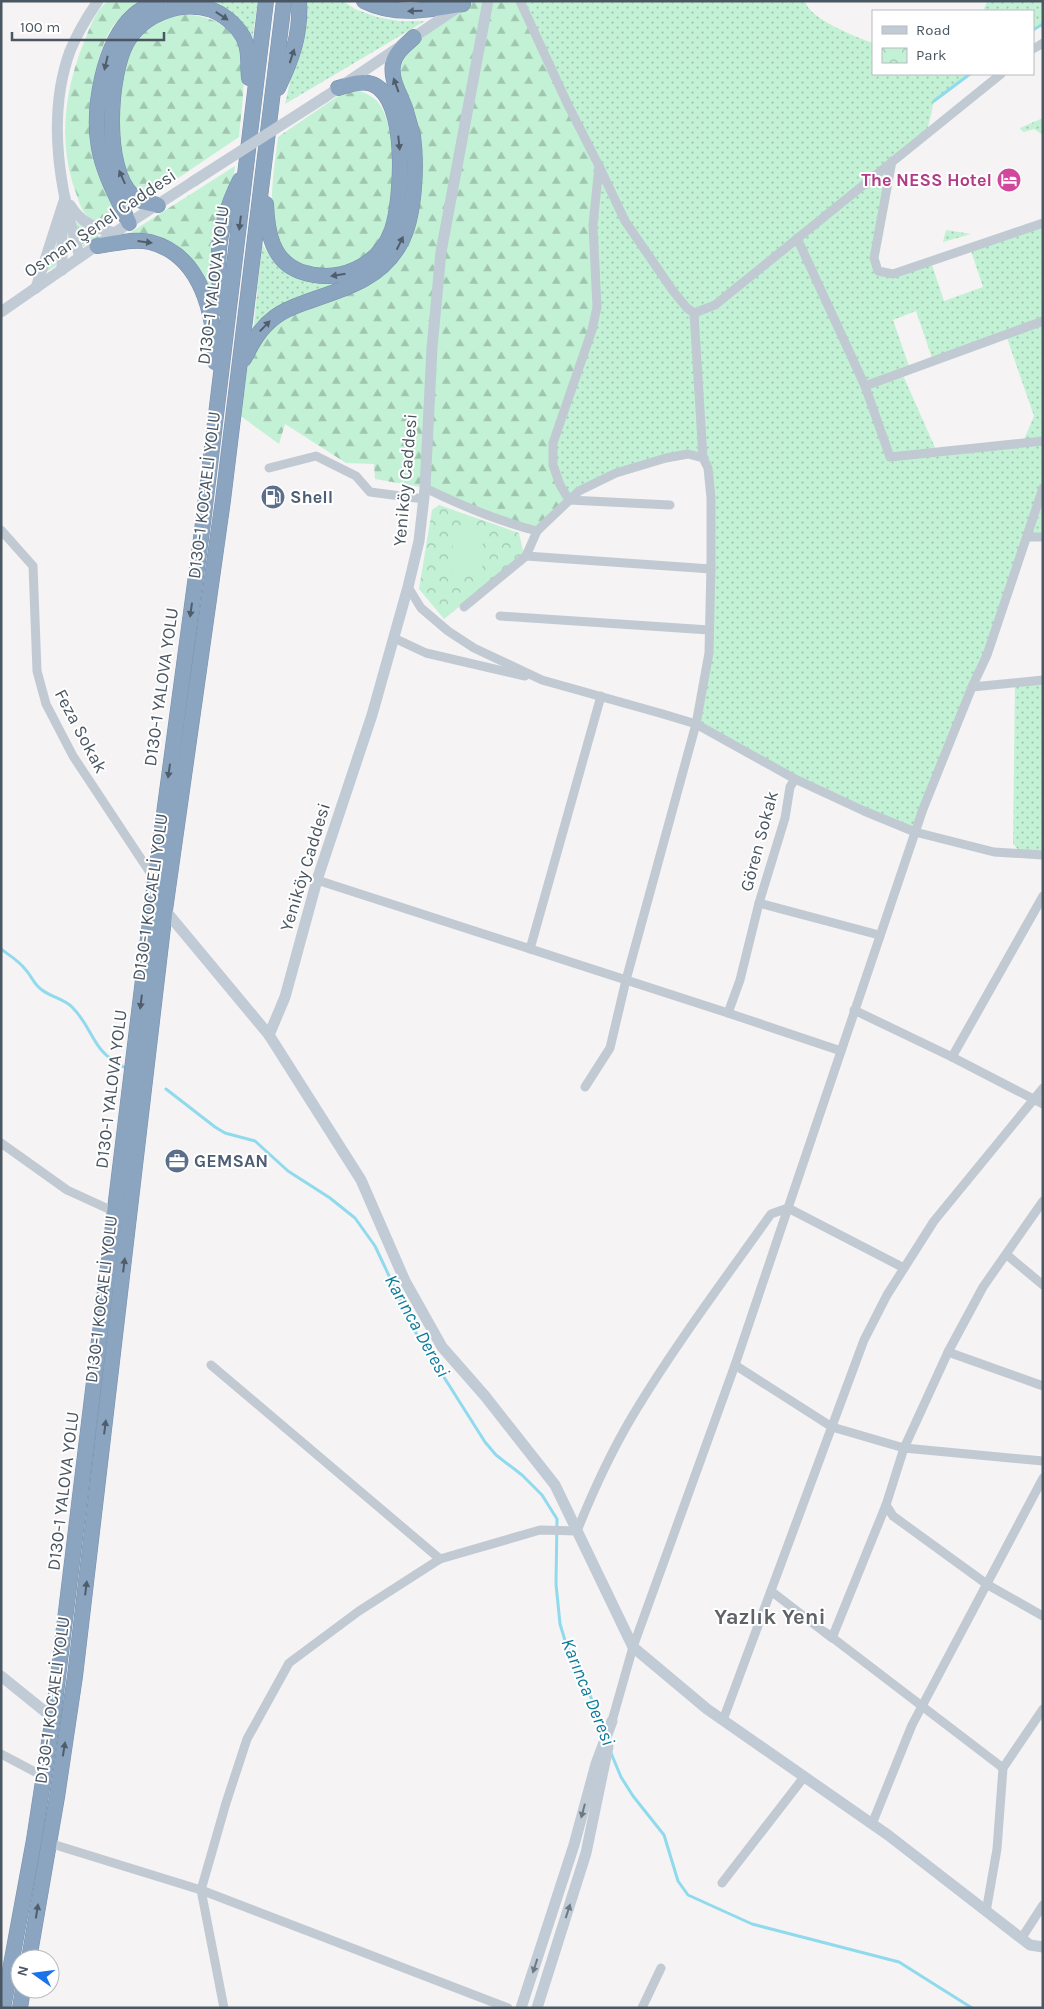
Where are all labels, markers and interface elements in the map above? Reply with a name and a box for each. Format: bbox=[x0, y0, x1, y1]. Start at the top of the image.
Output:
one-way arrow bbox=[406, 7, 422, 15]
scale bar bbox=[12, 10, 165, 42]
legend bbox=[872, 10, 1034, 75]
one-way arrow bbox=[216, 11, 229, 20]
text: 100 m bbox=[20, 18, 60, 36]
text: Road bbox=[916, 21, 951, 39]
text: Park bbox=[916, 46, 946, 64]
one-way arrow bbox=[288, 48, 296, 63]
one-way arrow bbox=[102, 56, 110, 71]
one-way arrow bbox=[392, 78, 399, 93]
one-way arrow bbox=[395, 135, 403, 151]
street label: Osman Şenel Caddesi bbox=[20, 164, 180, 282]
hotel icon: The NESS Hotel bbox=[996, 167, 1022, 193]
place label: The NESS Hotel bbox=[861, 169, 992, 191]
one-way arrow bbox=[117, 170, 125, 184]
street label: D130-1 YALOVA YOLU bbox=[192, 204, 234, 366]
one-way arrow bbox=[235, 216, 243, 232]
one-way arrow bbox=[396, 236, 404, 250]
one-way arrow bbox=[137, 238, 153, 246]
one-way arrow bbox=[329, 271, 345, 279]
one-way arrow bbox=[259, 320, 271, 332]
street label: D130-1 KOCAELİ YOLU bbox=[183, 410, 225, 580]
street label: Yeniköy Caddesi bbox=[388, 413, 422, 547]
fuel station icon: Shell bbox=[260, 484, 286, 510]
place label: Shell bbox=[290, 486, 333, 508]
one-way arrow bbox=[186, 603, 194, 619]
street label: D130-1 YALOVA YOLU bbox=[139, 606, 183, 768]
street label: Feza Sokak bbox=[50, 685, 112, 777]
one-way arrow bbox=[165, 764, 173, 780]
street label: Gören Sokak bbox=[735, 788, 783, 894]
street label: Yeniköy Caddesi bbox=[275, 800, 335, 934]
street label: D130-1 KOCAELİ YOLU bbox=[127, 812, 173, 982]
one-way arrow bbox=[136, 994, 144, 1010]
street label: D130-1 YALOVA YOLU bbox=[90, 1008, 132, 1170]
office icon: GEMSAN bbox=[164, 1148, 190, 1174]
place label: GEMSAN bbox=[194, 1150, 268, 1172]
street label: D130-1 KOCAELİ YOLU bbox=[80, 1214, 122, 1384]
one-way arrow bbox=[120, 1257, 128, 1273]
water label: Karınca Deresi bbox=[380, 1271, 454, 1381]
street label: D130-1 YALOVA YOLU bbox=[42, 1410, 84, 1572]
one-way arrow bbox=[101, 1418, 109, 1434]
one-way arrow bbox=[82, 1580, 90, 1596]
district label: Yazlık Yeni bbox=[714, 1604, 826, 1630]
street label: D130-1 KOCAELİ YOLU bbox=[29, 1615, 75, 1785]
water label: Karınca Deresi bbox=[556, 1635, 620, 1749]
one-way arrow bbox=[60, 1741, 68, 1757]
one-way arrow bbox=[579, 1804, 587, 1819]
one-way arrow bbox=[33, 1903, 41, 1919]
one-way arrow bbox=[564, 1904, 572, 1919]
north arrow bbox=[10, 1949, 60, 1999]
one-way arrow bbox=[530, 1959, 538, 1974]
text: N bbox=[13, 1964, 32, 1978]

